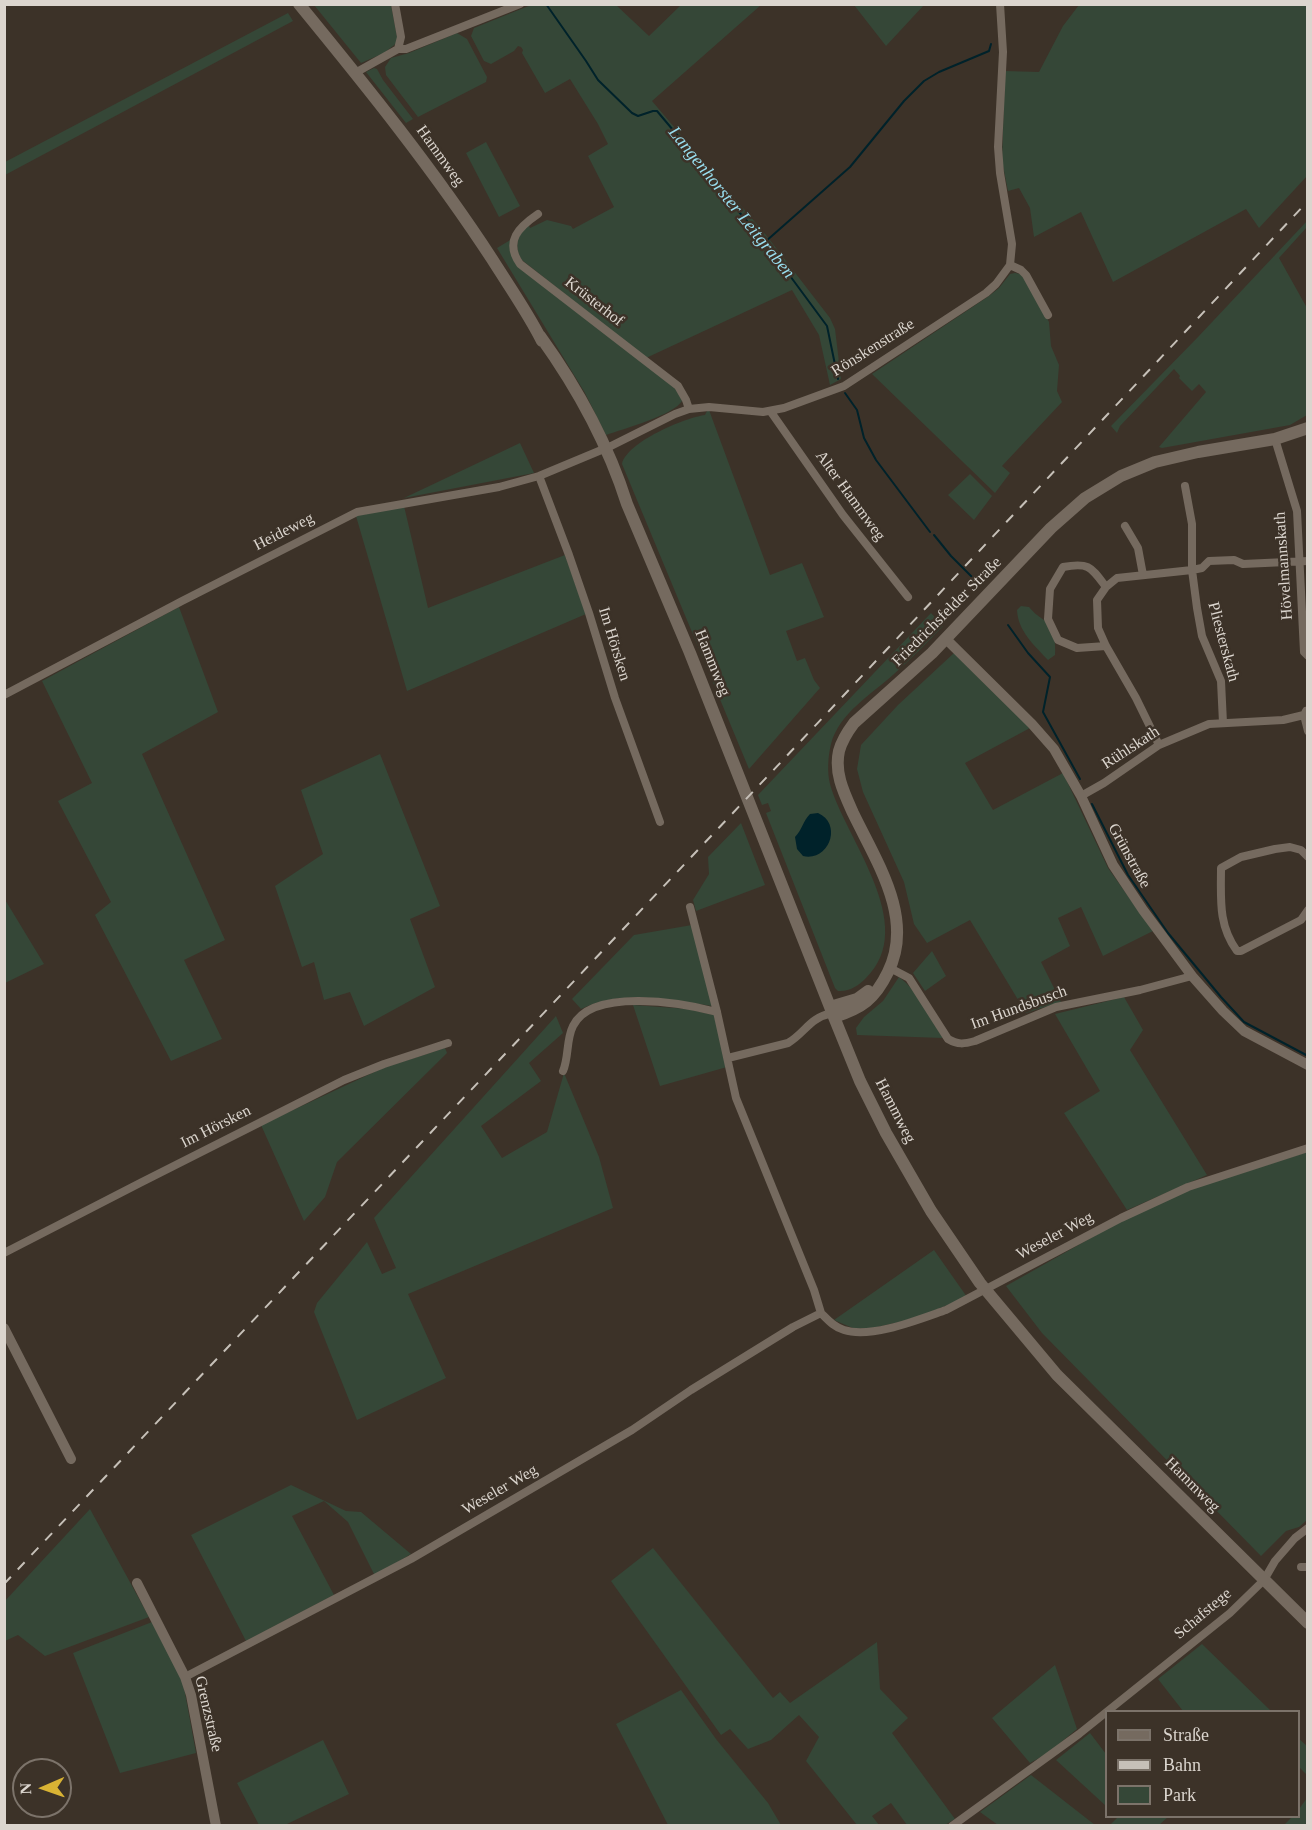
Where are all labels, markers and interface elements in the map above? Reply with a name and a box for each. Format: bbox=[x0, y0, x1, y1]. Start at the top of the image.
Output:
street label: Hammweg bbox=[412, 122, 468, 190]
water label: Langenhorster Leitgraben bbox=[663, 123, 799, 283]
street label: Krüsterhof bbox=[561, 273, 627, 331]
street label: Rönskenstraße bbox=[828, 315, 918, 381]
street label: Alter Hammweg bbox=[811, 447, 889, 545]
street label: Heideweg bbox=[251, 509, 317, 555]
street label: Hövelmannskath bbox=[1271, 511, 1297, 621]
street label: Friedrichsfelder Straße bbox=[888, 553, 1006, 671]
street label: Pliesterskath bbox=[1203, 600, 1243, 684]
street label: Im Hörsken bbox=[594, 605, 634, 683]
street label: Hammweg bbox=[690, 627, 734, 699]
street label: Rühlskath bbox=[1099, 722, 1163, 774]
street label: Grünstraße bbox=[1103, 820, 1155, 892]
street label: Im Hundsbusch bbox=[968, 982, 1070, 1034]
street label: Hammweg bbox=[871, 1075, 919, 1147]
street label: Im Hörsken bbox=[178, 1101, 254, 1153]
street label: Weseler Weg bbox=[1013, 1208, 1097, 1264]
street label: Hammweg bbox=[1160, 1453, 1224, 1517]
street label: Weseler Weg bbox=[459, 1461, 541, 1519]
street label: Schafstege bbox=[1170, 1584, 1236, 1644]
street label: Grenzstraße bbox=[190, 1674, 226, 1754]
legend bbox=[1105, 1710, 1300, 1818]
text: Straße bbox=[1163, 1725, 1209, 1745]
text: Bahn bbox=[1163, 1755, 1201, 1775]
north arrow bbox=[12, 1758, 72, 1818]
text: N bbox=[17, 1783, 34, 1795]
text: Park bbox=[1163, 1785, 1196, 1805]

